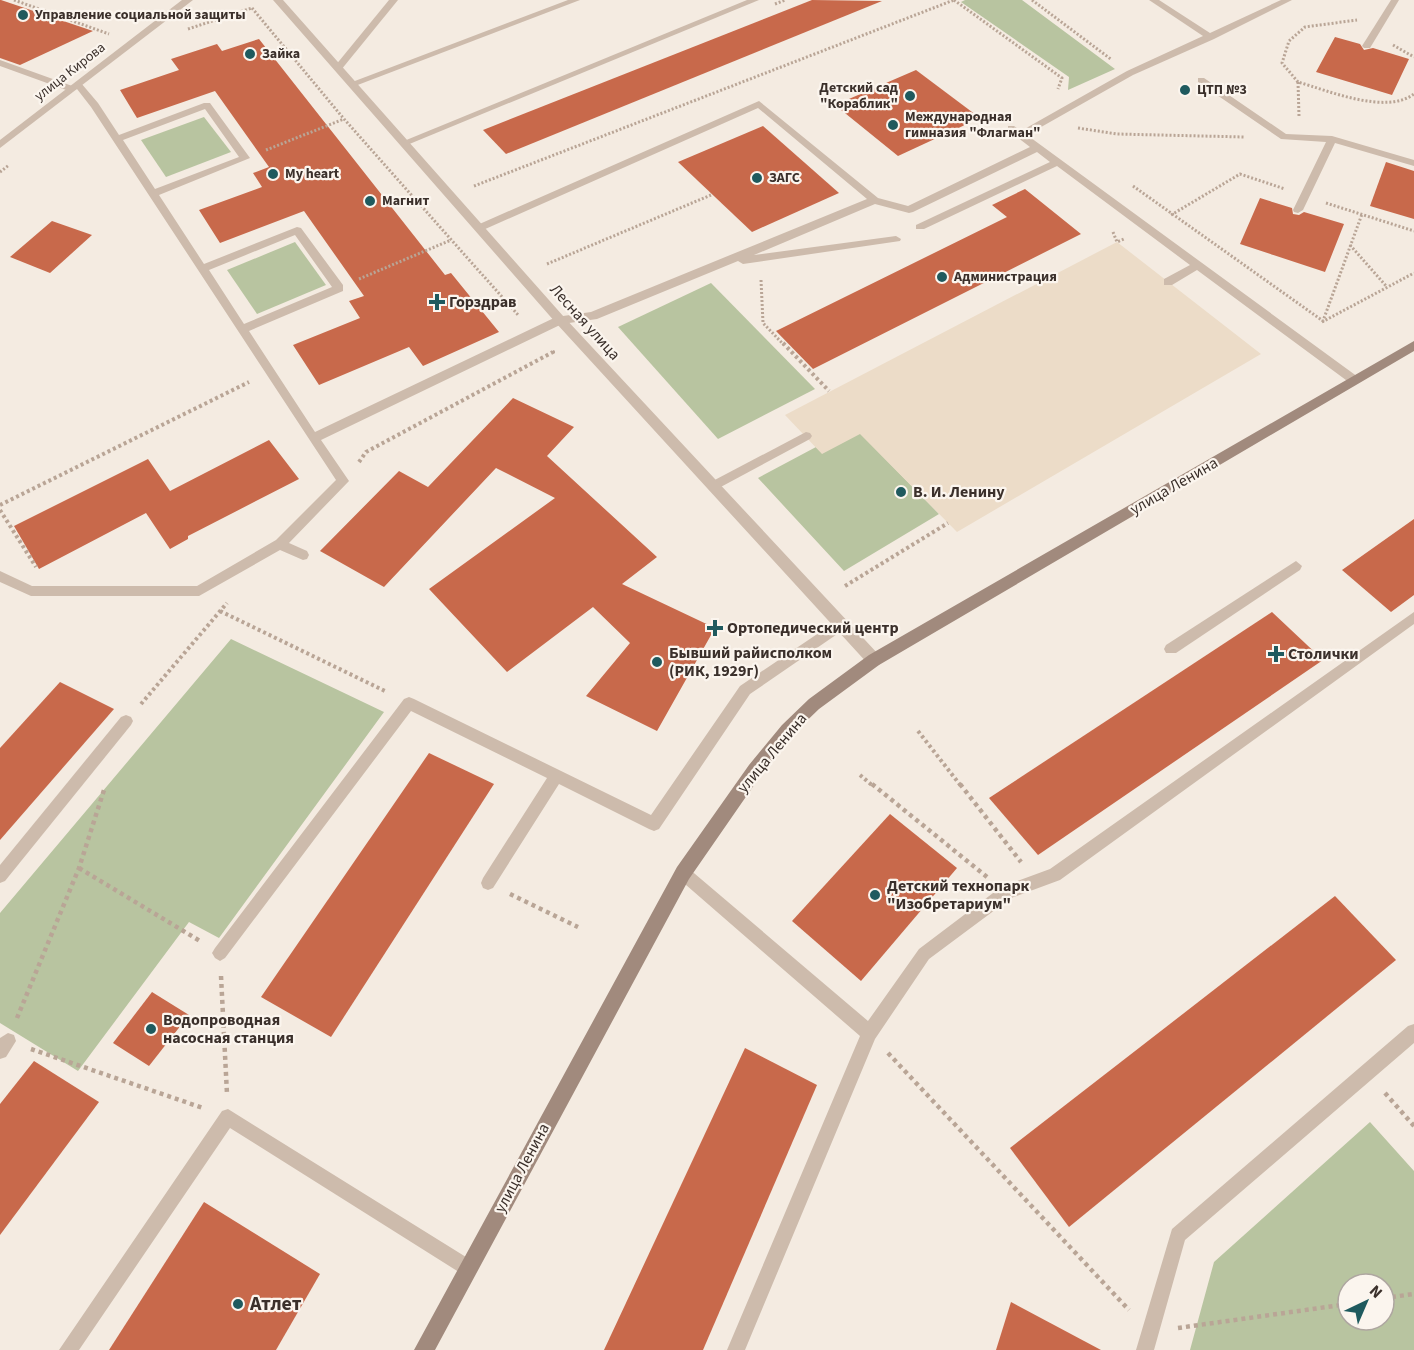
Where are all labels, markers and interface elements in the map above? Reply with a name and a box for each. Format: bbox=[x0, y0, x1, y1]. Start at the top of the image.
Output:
place label: Управление социальной защиты bbox=[35, 5, 246, 25]
marker: Управление социальной защиты bbox=[16, 8, 30, 22]
street label: улица Кирова bbox=[30, 38, 110, 106]
place label: Зайка bbox=[262, 44, 300, 64]
marker: Зайка bbox=[243, 47, 257, 61]
place label: Детский сад "Кораблик" bbox=[819, 78, 899, 114]
place label: ЦТП №3 bbox=[1197, 80, 1247, 100]
marker: ЦТП №3 bbox=[1178, 83, 1192, 97]
marker: Детский сад "Кораблик" bbox=[903, 89, 917, 103]
place label: Международная гимназия "Флагман" bbox=[905, 107, 1041, 143]
marker: Международная гимназия "Флагман" bbox=[886, 118, 900, 132]
place label: My heart bbox=[285, 164, 340, 184]
marker: My heart bbox=[266, 167, 280, 181]
place label: ЗАГС bbox=[769, 168, 800, 188]
marker: ЗАГС bbox=[750, 171, 764, 185]
place label: Магнит bbox=[382, 191, 429, 211]
marker: Магнит bbox=[363, 194, 377, 208]
place label: Администрация bbox=[953, 267, 1057, 287]
marker: Администрация bbox=[935, 270, 949, 284]
street label: Лесная улица bbox=[545, 279, 625, 365]
place label: Горздрав bbox=[449, 291, 517, 313]
marker: Горздрав bbox=[430, 295, 444, 309]
street label: улица Ленина bbox=[1126, 452, 1222, 520]
place label: В. И. Ленину bbox=[913, 481, 1005, 503]
marker: В. И. Ленину bbox=[894, 485, 908, 499]
place label: Ортопедический центр bbox=[727, 617, 899, 639]
marker: Ортопедический центр bbox=[708, 621, 722, 635]
place label: Бывший райисполком (РИК, 1929г) bbox=[669, 642, 832, 682]
place label: Столички bbox=[1288, 643, 1359, 665]
marker: Столички bbox=[1269, 647, 1283, 661]
marker: Бывший райисполком (РИК, 1929г) bbox=[650, 655, 664, 669]
street label: улица Ленина bbox=[732, 708, 812, 798]
place label: Детский технопарк "Изобретариум" bbox=[887, 875, 1030, 915]
marker: Детский технопарк "Изобретариум" bbox=[868, 888, 882, 902]
place label: Водопроводная насосная станция bbox=[163, 1009, 294, 1049]
marker: Водопроводная насосная станция bbox=[144, 1022, 158, 1036]
street label: улица Ленина bbox=[489, 1119, 555, 1217]
north arrow bbox=[1336, 1272, 1396, 1332]
text: N bbox=[1364, 1280, 1387, 1304]
place label: Атлет bbox=[249, 1290, 302, 1318]
marker: Атлет bbox=[231, 1297, 245, 1311]

